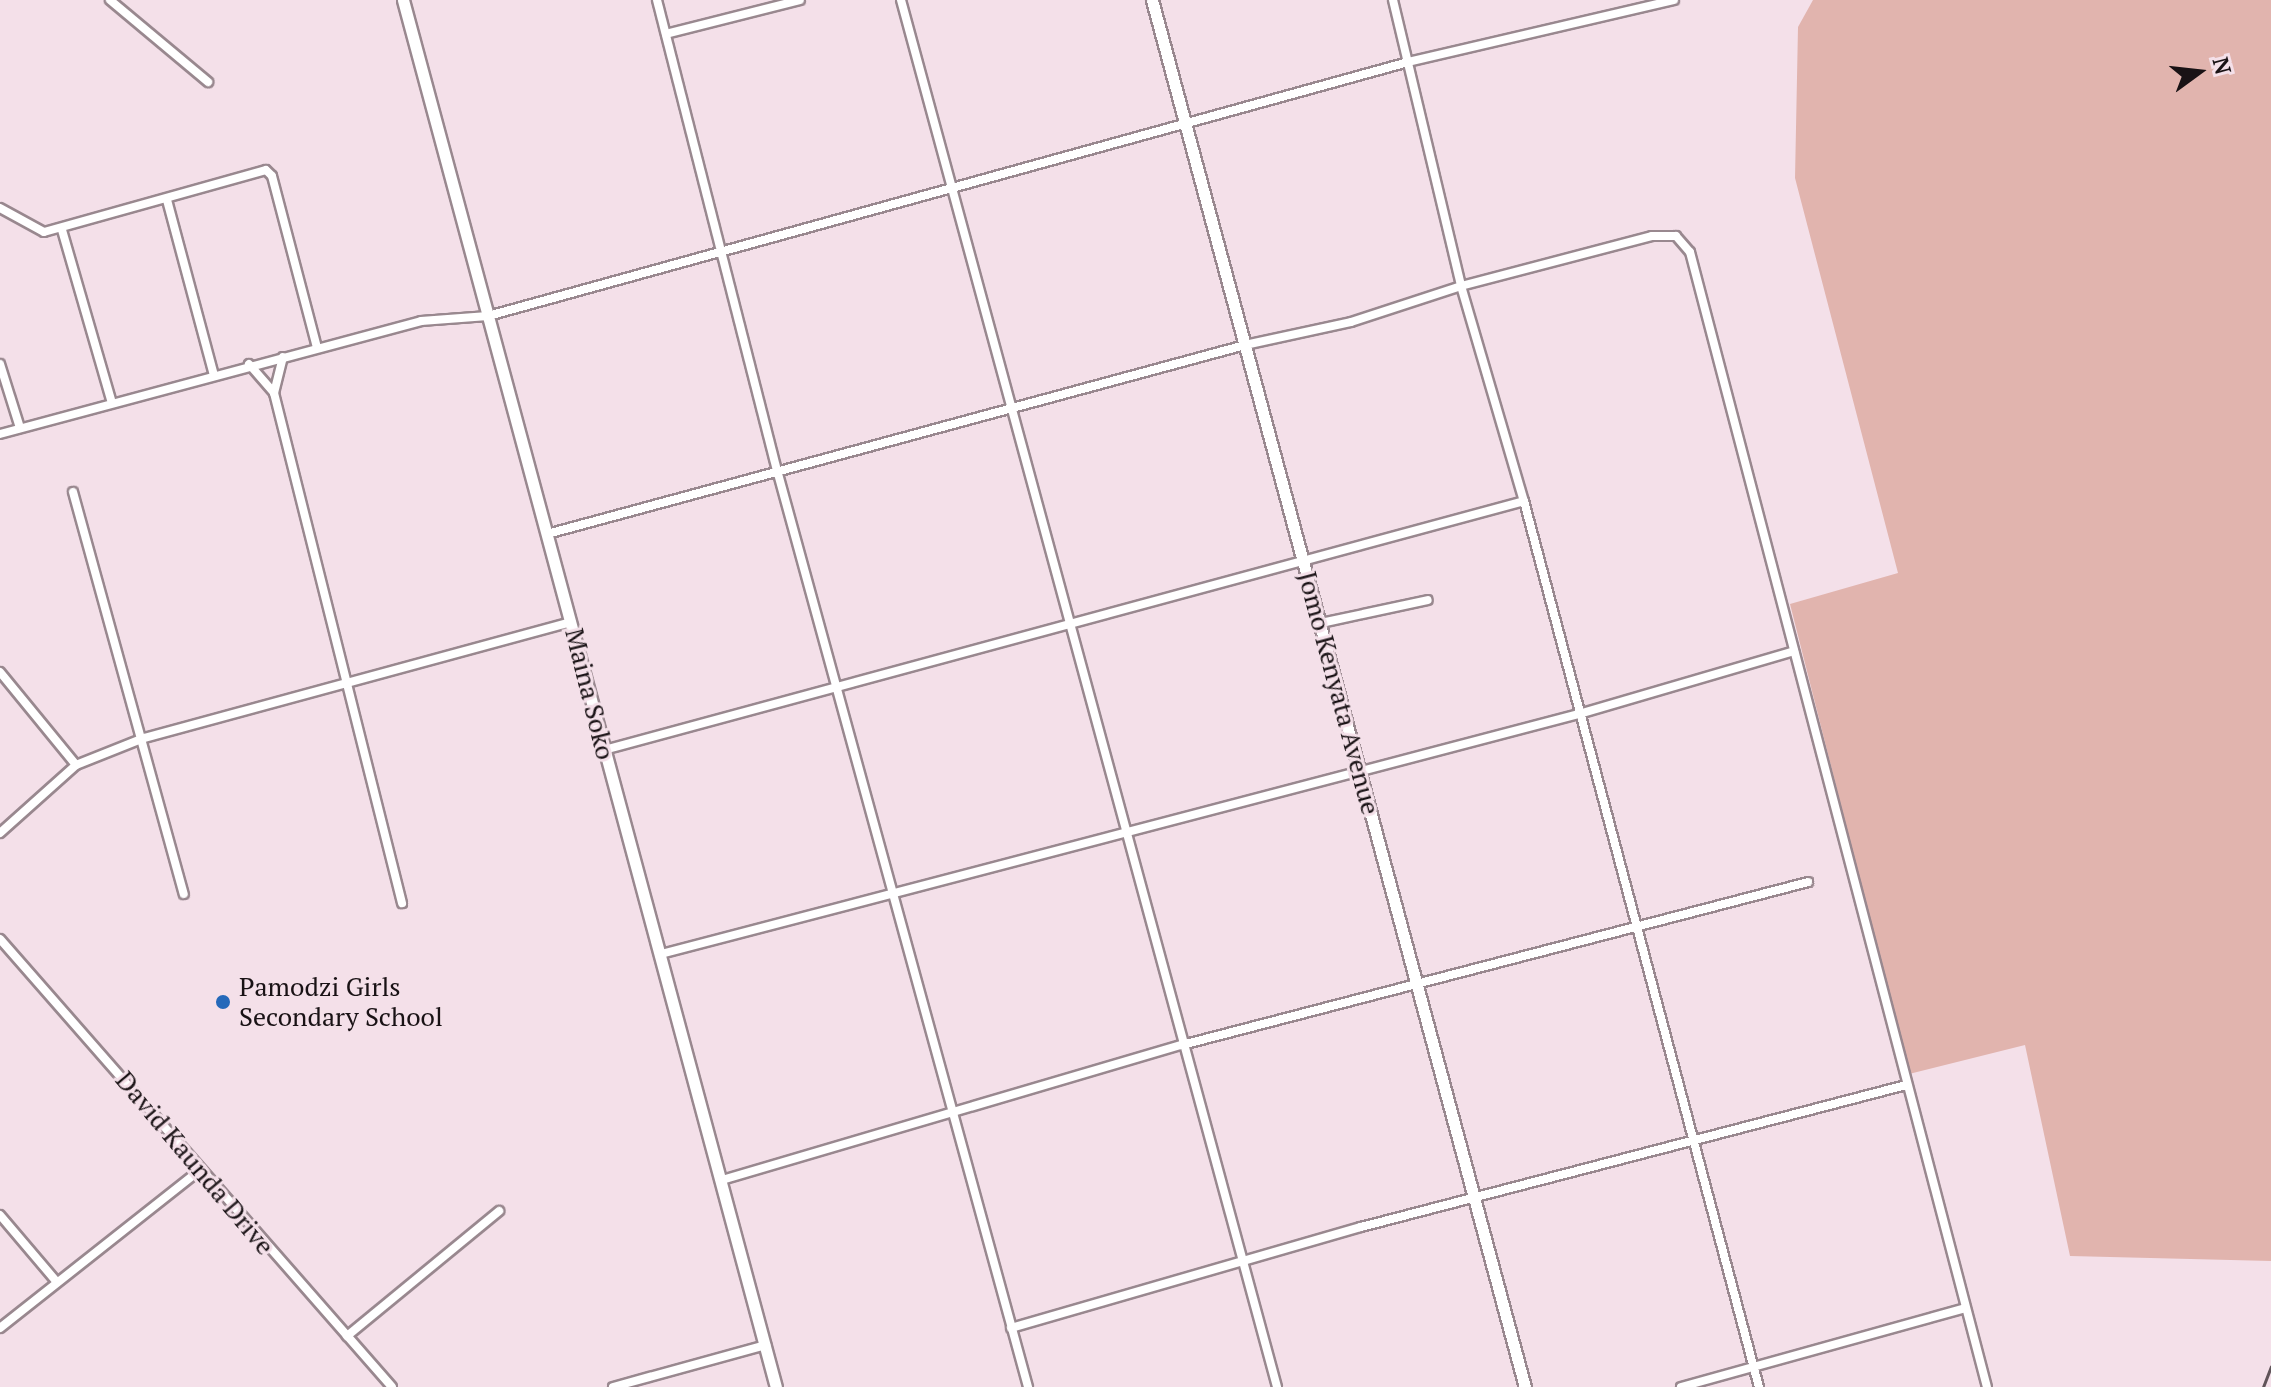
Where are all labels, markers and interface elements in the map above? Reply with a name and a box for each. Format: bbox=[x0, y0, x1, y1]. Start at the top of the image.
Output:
north arrow bbox=[2159, 32, 2239, 112]
text: N bbox=[2206, 54, 2239, 77]
street label: Jomo Kenyata Avenue bbox=[1291, 568, 1387, 818]
street label: Maina Soko bbox=[559, 625, 621, 763]
place label: Pamodzi Girls Secondary School bbox=[239, 971, 443, 1032]
marker: Pamodzi Girls Secondary School bbox=[214, 993, 232, 1011]
street label: David Kaunda Drive bbox=[109, 1065, 281, 1261]

